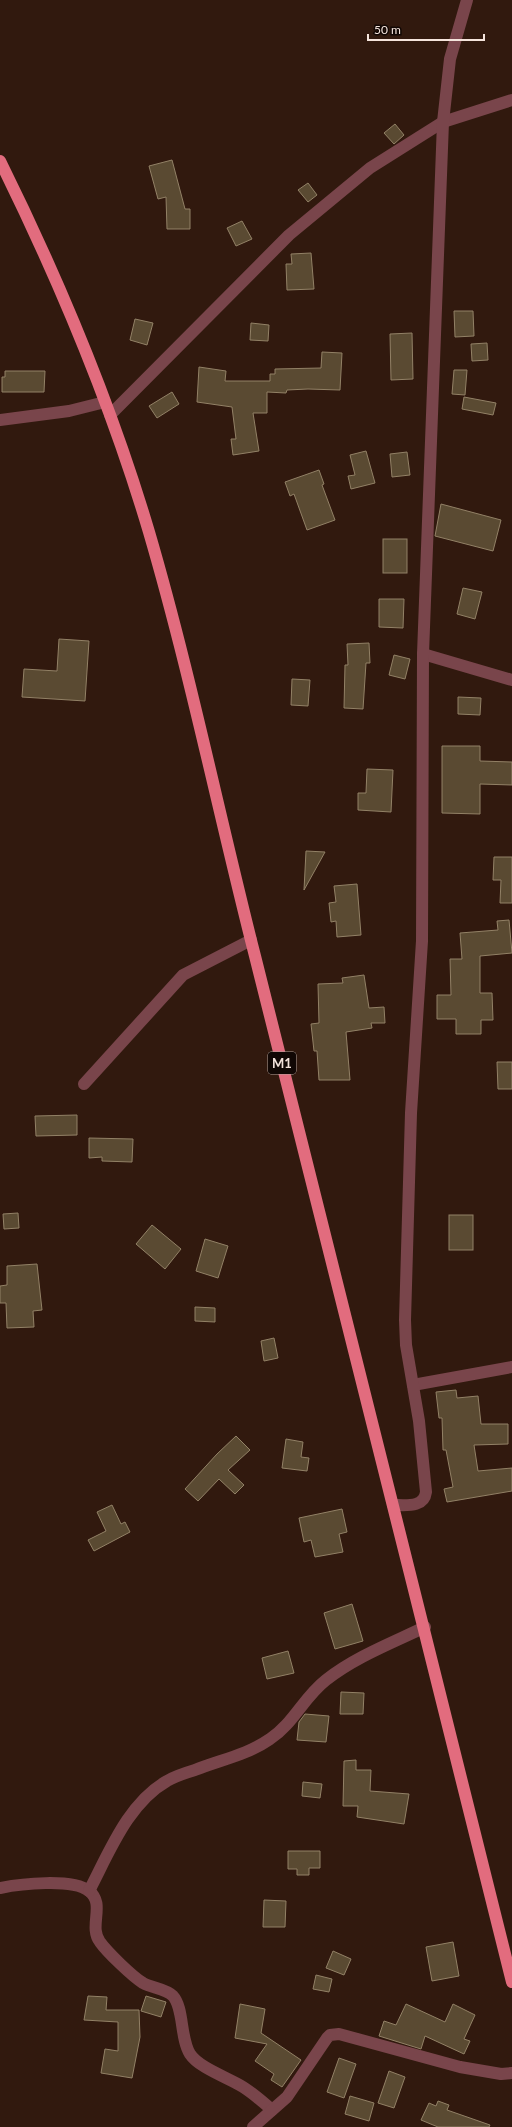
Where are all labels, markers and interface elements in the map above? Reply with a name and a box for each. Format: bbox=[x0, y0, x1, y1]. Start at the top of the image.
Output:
scale bar bbox=[368, 16, 484, 42]
text: 50 m bbox=[374, 22, 401, 37]
road number: M1 bbox=[268, 1052, 296, 1074]

